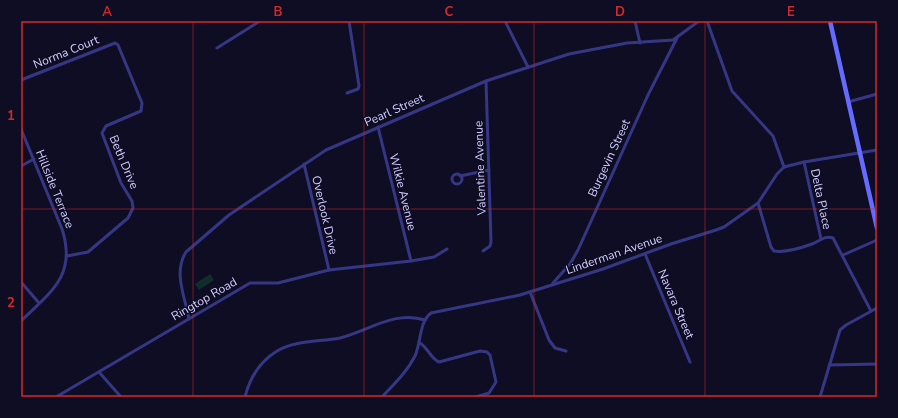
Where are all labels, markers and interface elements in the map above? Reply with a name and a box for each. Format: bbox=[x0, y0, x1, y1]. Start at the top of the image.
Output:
text: A bbox=[102, 3, 112, 21]
text: B bbox=[274, 3, 283, 21]
text: C bbox=[445, 3, 454, 21]
text: D bbox=[615, 3, 625, 21]
text: E bbox=[787, 3, 795, 21]
street label: Norma Court bbox=[31, 31, 102, 72]
street label: Pearl Street bbox=[362, 89, 427, 130]
text: 1 bbox=[7, 107, 15, 125]
street label: Burgevin Street bbox=[584, 116, 634, 199]
street label: Valentine Avenue bbox=[470, 120, 490, 217]
street label: Beth Drive bbox=[105, 133, 143, 191]
street label: Hillside Terrace bbox=[32, 147, 78, 231]
street label: Wilkie Avenue bbox=[386, 152, 420, 232]
street label: Delta Place bbox=[807, 167, 835, 231]
street label: Overlook Drive bbox=[308, 174, 342, 256]
street label: Linderman Avenue bbox=[564, 230, 664, 278]
street label: Navara Street bbox=[654, 267, 698, 342]
street label: Ringtop Road bbox=[168, 274, 240, 324]
text: 2 bbox=[7, 294, 15, 312]

